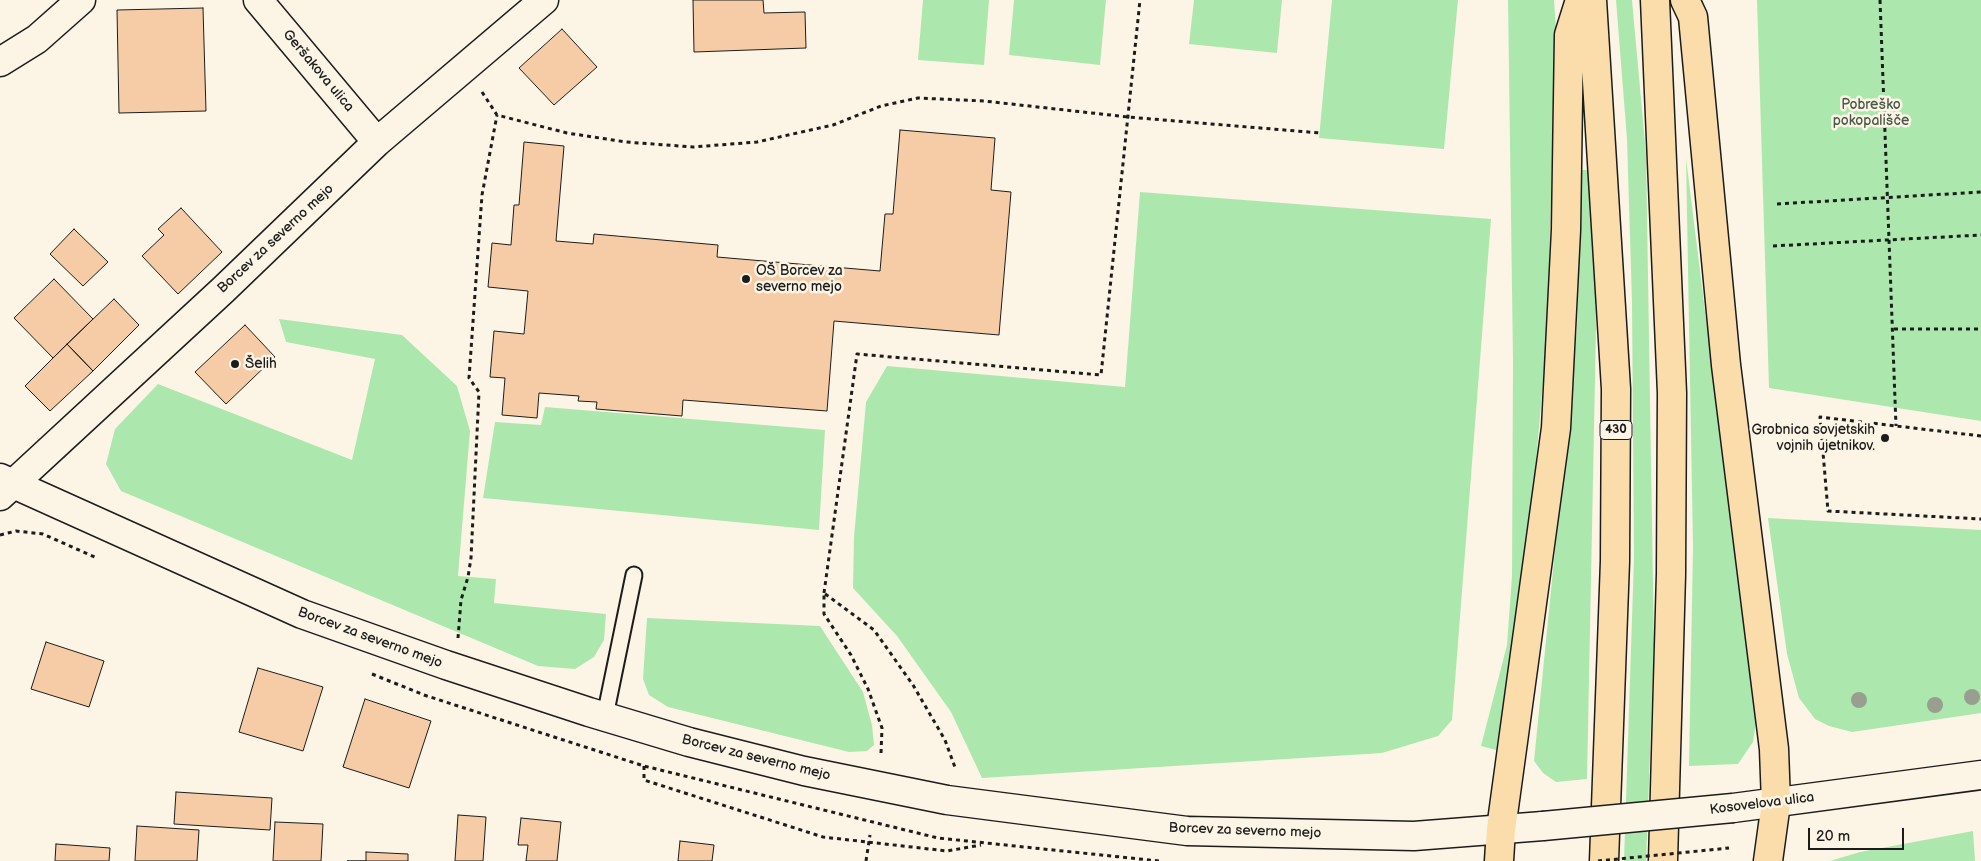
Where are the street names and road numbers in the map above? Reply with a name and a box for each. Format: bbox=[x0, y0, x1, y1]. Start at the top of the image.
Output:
street label: Geršakova ulica bbox=[279, 27, 357, 115]
street label: Borcev za severno mejo bbox=[214, 181, 338, 297]
road number: 430 bbox=[1600, 420, 1632, 440]
street label: Borcev za severno mejo bbox=[295, 604, 445, 672]
street label: Borcev za severno mejo bbox=[680, 731, 832, 785]
street label: Kosovelova ulica bbox=[1709, 789, 1815, 819]
street label: Borcev za severno mejo bbox=[1168, 820, 1322, 842]

